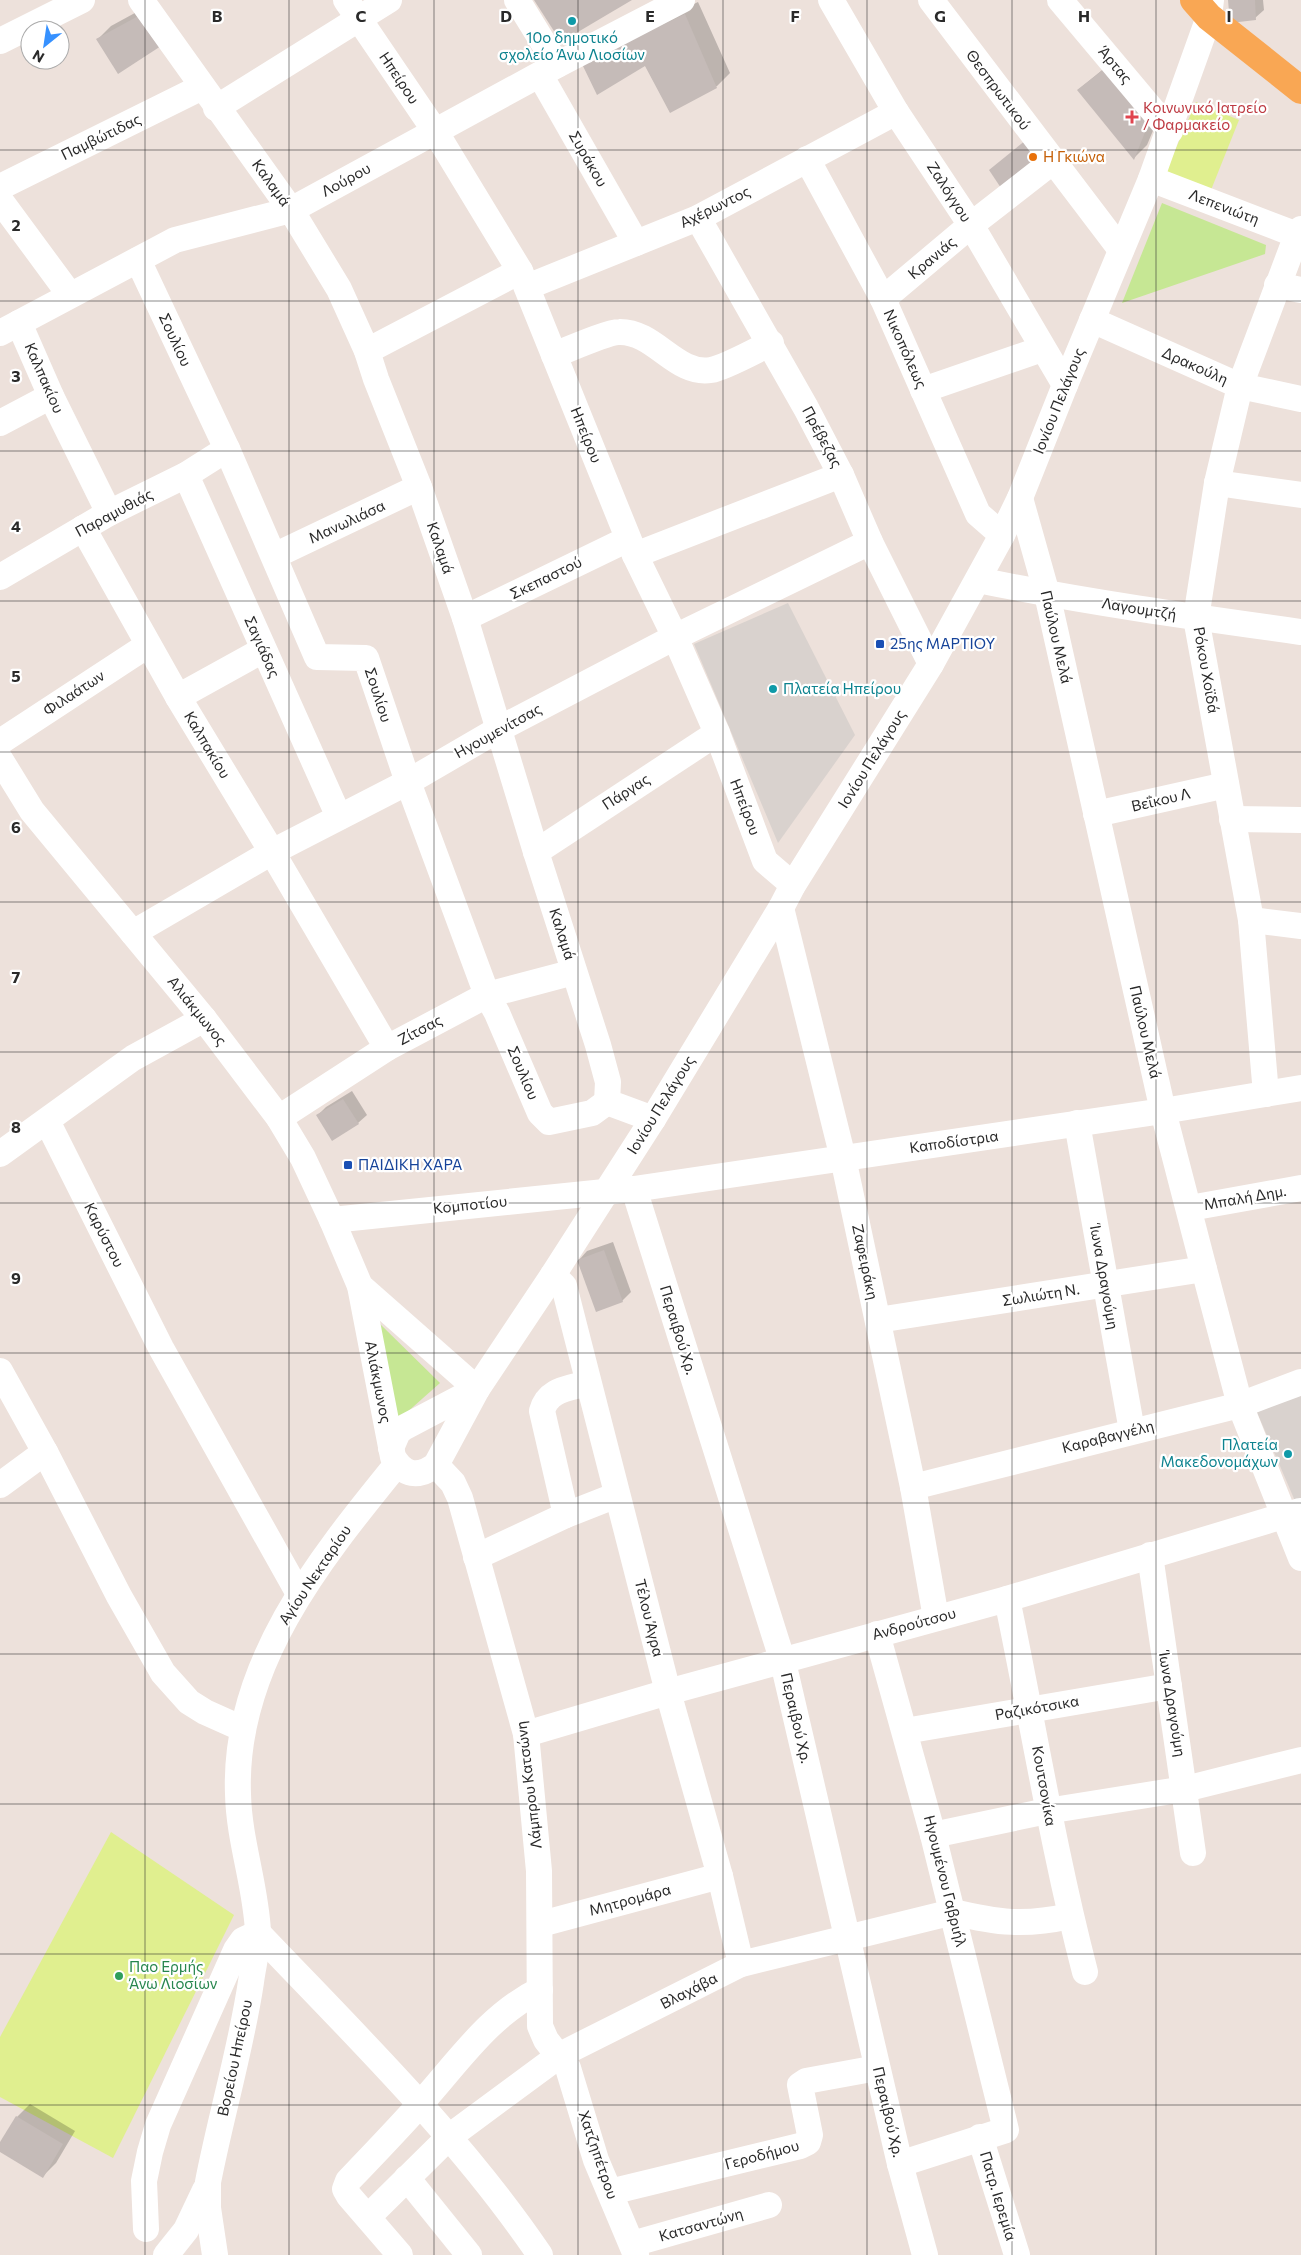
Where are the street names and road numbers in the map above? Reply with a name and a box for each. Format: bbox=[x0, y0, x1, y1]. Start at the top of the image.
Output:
street label: Άρτας bbox=[1094, 41, 1136, 87]
street label: Θεσπρωτικού bbox=[963, 46, 1035, 133]
street label: Ηπείρου bbox=[376, 48, 424, 107]
street label: Παμβώτιδας bbox=[58, 109, 143, 163]
street label: Συράκου bbox=[566, 127, 612, 190]
street label: Καλαμά bbox=[249, 155, 295, 209]
street label: Λούρου bbox=[318, 158, 373, 200]
street label: Ζαλόγγου bbox=[924, 158, 976, 225]
street label: Αχέρωντος bbox=[676, 181, 753, 231]
street label: Λεπενιώτη bbox=[1187, 184, 1262, 228]
street label: Κρανιάς bbox=[904, 232, 959, 282]
street label: Νικοπόλεως bbox=[880, 306, 931, 391]
street label: Σουλίου bbox=[156, 310, 196, 369]
street label: Καλπακίου bbox=[21, 340, 68, 416]
street label: Δρακούλη bbox=[1160, 343, 1231, 388]
street label: Ιονίου Πελάγους bbox=[1029, 345, 1088, 456]
street label: Πρέβεζας bbox=[799, 403, 847, 470]
street label: Ηπείρου bbox=[568, 404, 606, 465]
street label: Παραμυθιάς bbox=[72, 484, 155, 540]
street label: Μανωλιάσα bbox=[305, 496, 388, 547]
street label: Καλαμά bbox=[424, 519, 458, 576]
street label: Σκεπαστού bbox=[507, 552, 584, 602]
street label: Παύλου Μελά bbox=[1037, 588, 1076, 685]
street label: Λαγουμτζή bbox=[1100, 593, 1178, 623]
street label: Σαγιάδας bbox=[241, 613, 284, 680]
street label: Ρόκου Χοϊδά bbox=[1191, 625, 1223, 715]
street label: Φιλαάτων bbox=[39, 665, 108, 719]
street label: Σουλίου bbox=[362, 665, 396, 724]
street label: Ηγουμενίτσας bbox=[451, 699, 544, 761]
street label: Ιονίου Πελάγους bbox=[834, 706, 909, 811]
street label: Καλπακίου bbox=[181, 708, 235, 781]
street label: Πάργας bbox=[598, 769, 653, 813]
street label: Ηπείρου bbox=[727, 776, 765, 837]
street label: Βεΐκου Λ bbox=[1129, 783, 1192, 815]
street label: Καλαμά bbox=[546, 905, 580, 962]
street label: Αλιάκμωνος bbox=[164, 972, 231, 1049]
street label: Παύλου Μελά bbox=[1126, 983, 1165, 1080]
street label: Ζίτσας bbox=[394, 1010, 445, 1048]
street label: Σουλίου bbox=[505, 1043, 543, 1102]
street label: Ιονίου Πελάγους bbox=[623, 1052, 698, 1157]
street label: Καποδίστρια bbox=[908, 1126, 1000, 1156]
street label: Μπαλή Δημ. bbox=[1202, 1181, 1288, 1213]
street label: Κομποτίου bbox=[432, 1191, 508, 1217]
street label: Καρύστου bbox=[81, 1199, 129, 1270]
street label: Ίωνα Δραγούμη bbox=[1087, 1221, 1123, 1331]
street label: Ζαφειράκη bbox=[849, 1222, 883, 1301]
street label: Σωλιώτη Ν. bbox=[1001, 1279, 1081, 1309]
street label: Περαιβού Χρ. bbox=[657, 1283, 701, 1377]
street label: Αλιάκμωνος bbox=[362, 1339, 396, 1425]
street label: Καραβαγγέλη bbox=[1060, 1416, 1156, 1456]
street label: Αγίου Νεκταρίου bbox=[274, 1521, 354, 1628]
street label: Τέλου Άγρα bbox=[632, 1577, 668, 1658]
street label: Ανδρούτσου bbox=[870, 1603, 958, 1643]
street label: Ίωνα Δραγούμη bbox=[1155, 1648, 1190, 1758]
street label: Περαιβού Χρ. bbox=[778, 1671, 816, 1765]
street label: Ραζικότσικα bbox=[993, 1691, 1080, 1723]
street label: Λάμπρου Κατσώνη bbox=[511, 1720, 545, 1850]
street label: Κουτσονίκα bbox=[1029, 1744, 1061, 1827]
street label: Ηγουμένου Γαβριήλ bbox=[921, 1813, 971, 1948]
street label: Μητρομάρα bbox=[587, 1880, 673, 1919]
street label: Βλαχάβα bbox=[657, 1968, 720, 2012]
street label: Βορείου Ηπείρου bbox=[213, 1998, 255, 2118]
street label: Περαιβού Χρ. bbox=[870, 2065, 908, 2159]
street label: Χατζηπέτρου bbox=[575, 2108, 622, 2201]
street label: Γεροδήμου bbox=[723, 2135, 801, 2173]
street label: Πατρ. Ιερεμία bbox=[977, 2149, 1021, 2243]
street label: Κατσαντώνη bbox=[657, 2203, 745, 2245]

